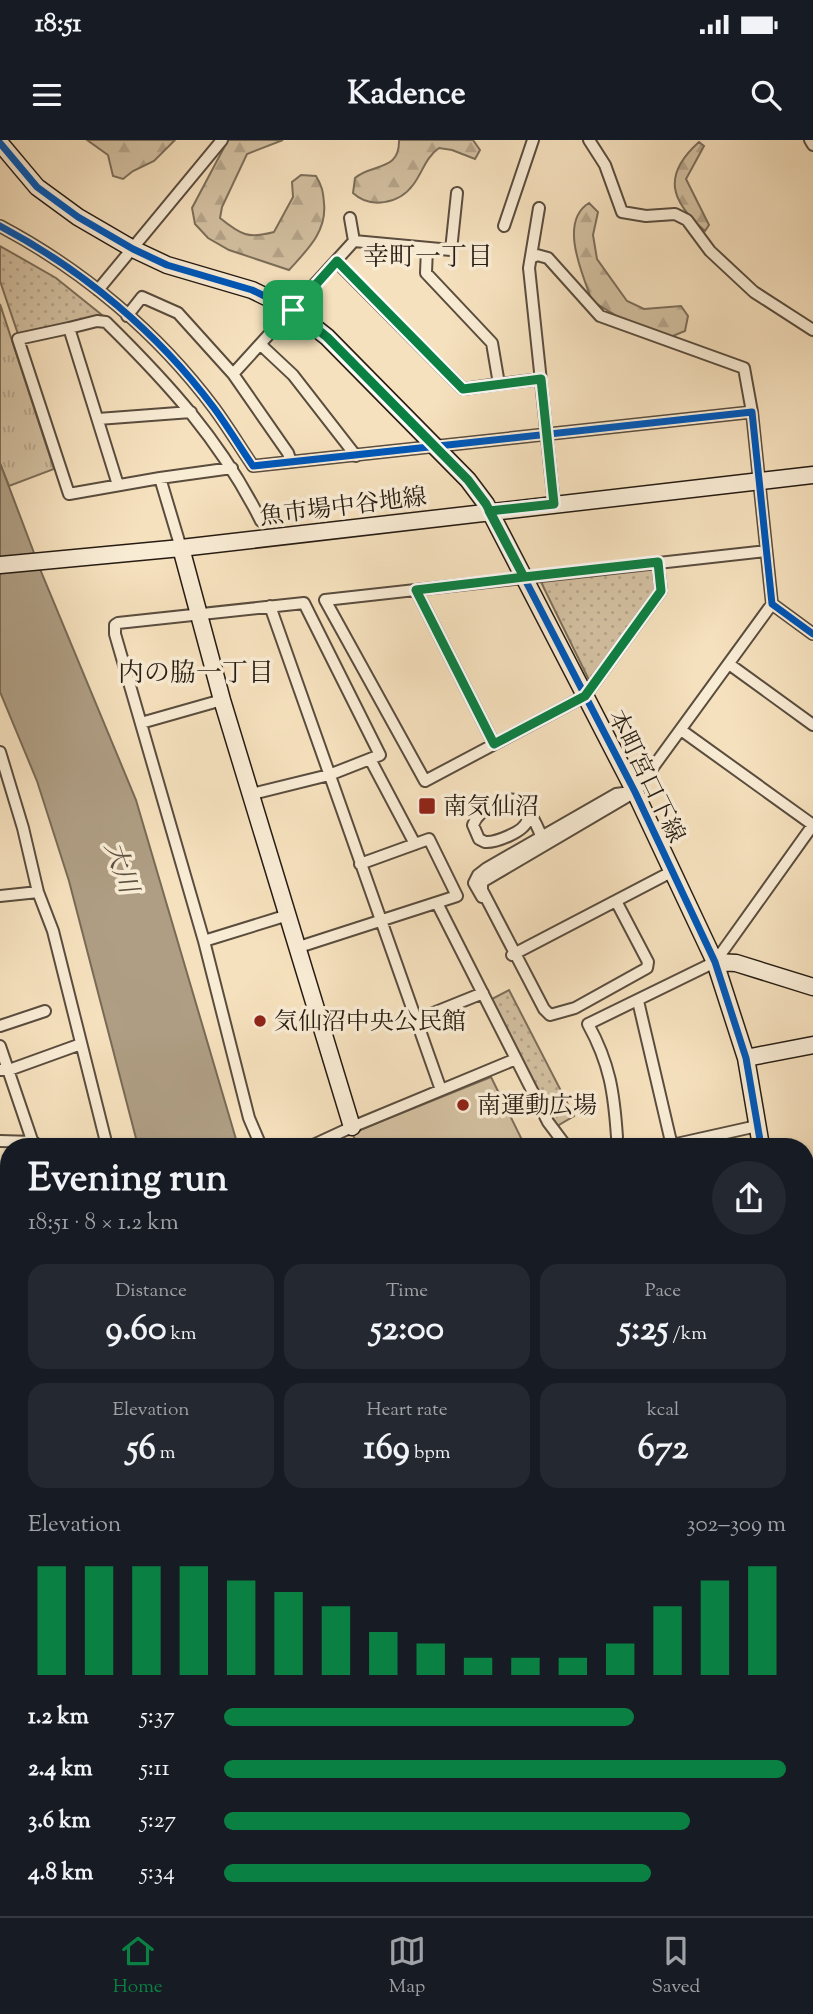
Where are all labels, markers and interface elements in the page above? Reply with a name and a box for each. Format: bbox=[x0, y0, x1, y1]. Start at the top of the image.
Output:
text: 18:51 bbox=[35, 6, 81, 43]
text: Kadence bbox=[347, 72, 466, 118]
icon: menu bbox=[28, 76, 66, 114]
icon: search bbox=[747, 76, 785, 114]
district label: 幸町一丁目 bbox=[363, 240, 493, 277]
pin bbox=[263, 280, 323, 340]
icon: arrive bbox=[274, 291, 312, 329]
street label: 魚市場中谷地線 bbox=[258, 481, 429, 535]
district label: 内の脇一丁目 bbox=[118, 656, 274, 693]
street label: 本町宮口下線 bbox=[598, 705, 692, 849]
place label: 南気仙沼 bbox=[443, 791, 539, 825]
marker: 南気仙沼 bbox=[417, 796, 437, 816]
water label: 大川 bbox=[94, 837, 147, 901]
place label: 気仙沼中央公民館 bbox=[274, 1006, 466, 1040]
marker: 気仙沼中央公民館 bbox=[252, 1013, 268, 1029]
place label: 南運動広場 bbox=[477, 1090, 597, 1124]
marker: 南運動広場 bbox=[455, 1097, 471, 1113]
text: Evening run bbox=[28, 1154, 228, 1208]
button: share bbox=[712, 1161, 786, 1235]
text: 18:51 · 8 × 1.2 km bbox=[28, 1207, 179, 1240]
text: Distance bbox=[115, 1278, 187, 1305]
text: Time bbox=[386, 1278, 428, 1305]
text: Pace bbox=[645, 1278, 681, 1305]
text: 9.60 bbox=[105, 1305, 166, 1356]
text: 52:00 bbox=[370, 1305, 444, 1356]
text: 5:25 bbox=[619, 1305, 669, 1356]
text: km bbox=[166, 1321, 197, 1348]
text: /km bbox=[669, 1321, 707, 1348]
text: Elevation bbox=[112, 1397, 190, 1424]
text: Heart rate bbox=[366, 1397, 448, 1424]
text: kcal bbox=[647, 1397, 679, 1424]
text: 56 bbox=[126, 1424, 156, 1475]
text: 169 bbox=[364, 1424, 410, 1475]
text: 672 bbox=[638, 1424, 688, 1475]
text: m bbox=[156, 1440, 176, 1467]
text: bpm bbox=[410, 1440, 450, 1467]
text: Elevation bbox=[28, 1509, 121, 1542]
text: 302–309 m bbox=[686, 1509, 786, 1542]
text: 1.2 km bbox=[28, 1701, 89, 1734]
text: 5:37 bbox=[140, 1701, 175, 1734]
text: 2.4 km bbox=[28, 1753, 93, 1786]
text: 5:11 bbox=[140, 1753, 170, 1786]
text: 3.6 km bbox=[28, 1805, 91, 1838]
text: 5:27 bbox=[140, 1805, 176, 1838]
text: 4.8 km bbox=[28, 1857, 93, 1890]
text: 5:34 bbox=[140, 1857, 175, 1890]
tab: Home bbox=[113, 1932, 163, 2001]
tab: Map bbox=[388, 1932, 426, 2001]
tab: Saved bbox=[651, 1932, 700, 2001]

